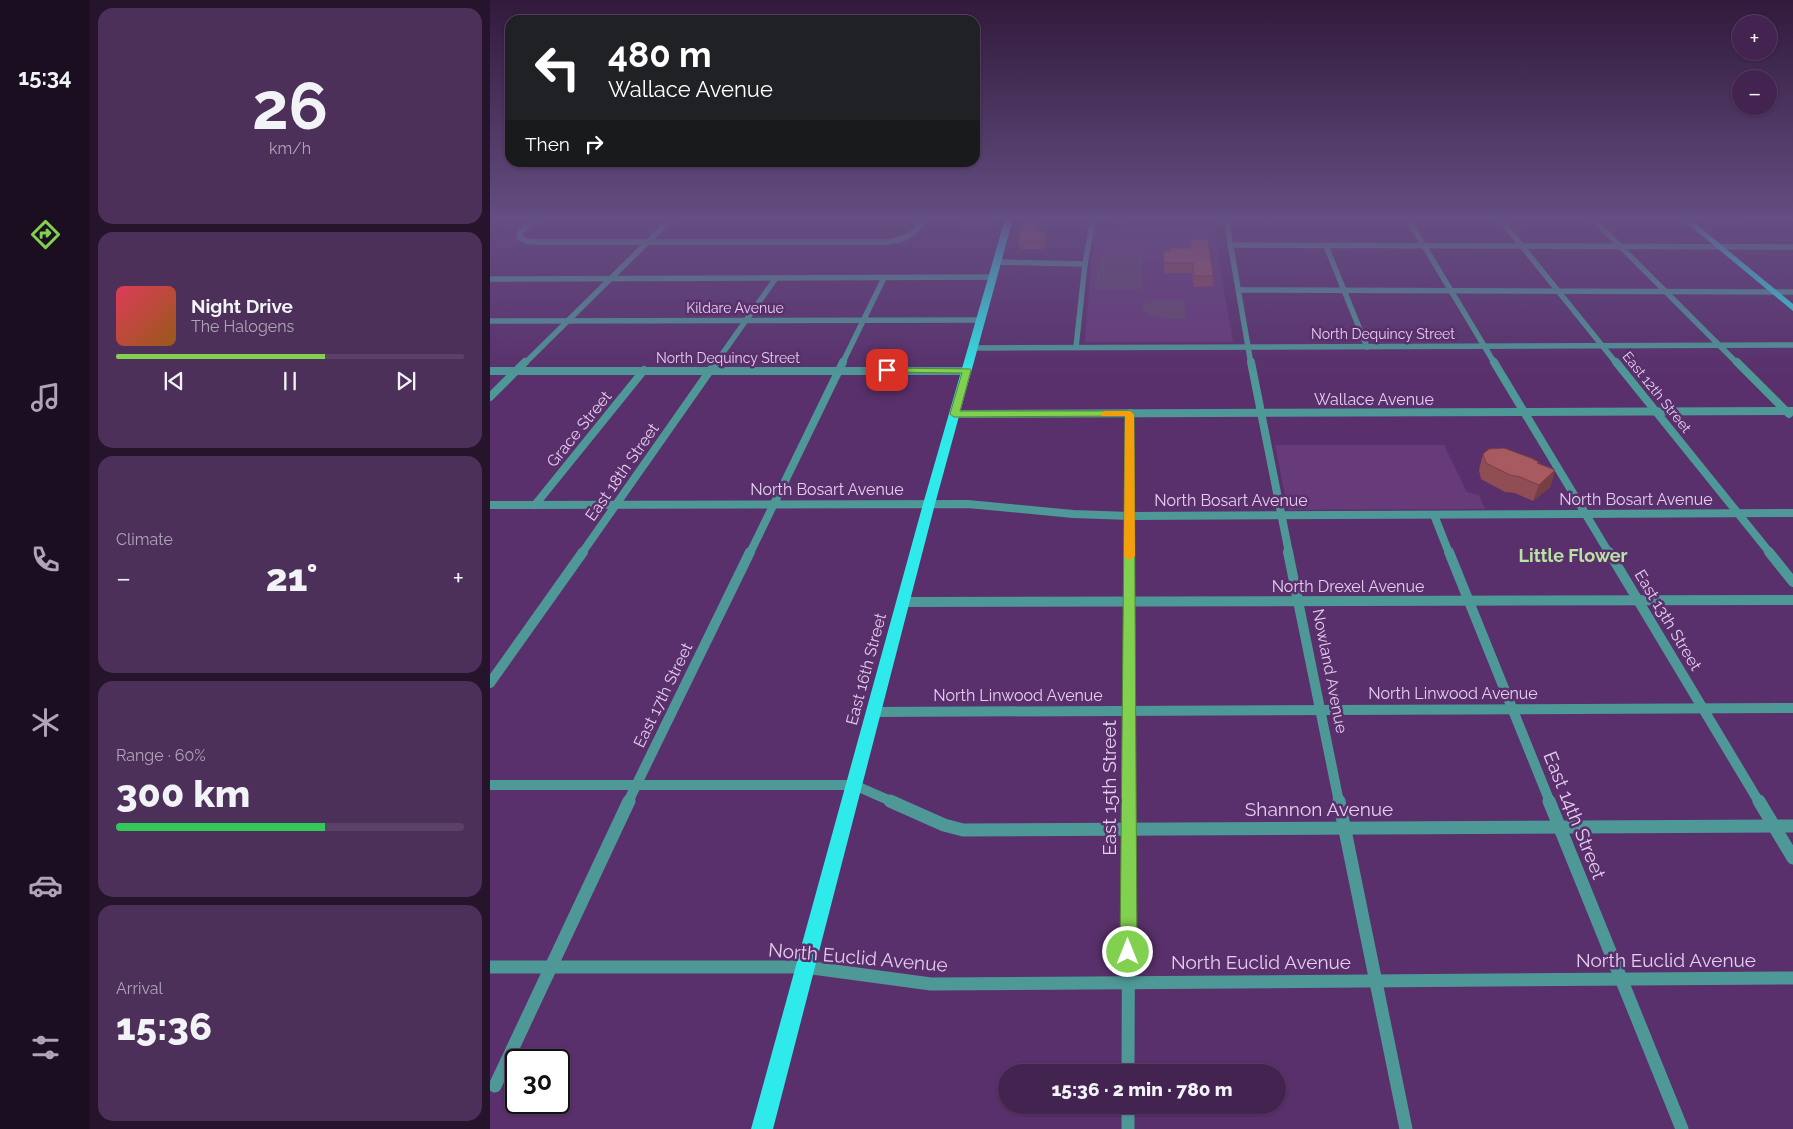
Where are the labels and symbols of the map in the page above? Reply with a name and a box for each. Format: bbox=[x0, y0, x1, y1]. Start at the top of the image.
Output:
street label: Kildare Avenue bbox=[686, 300, 784, 316]
street label: North Dequincy Street bbox=[1311, 326, 1455, 342]
street label: East 12th Street bbox=[1619, 348, 1695, 436]
pin bbox=[866, 349, 908, 391]
street label: North Dequincy Street bbox=[656, 350, 800, 366]
street label: Grace Street bbox=[543, 387, 616, 471]
street label: Wallace Avenue bbox=[1314, 390, 1434, 409]
street label: East 18th Street bbox=[581, 419, 663, 525]
street label: North Bosart Avenue bbox=[750, 480, 904, 499]
street label: North Bosart Avenue bbox=[1559, 490, 1713, 509]
street label: North Bosart Avenue bbox=[1154, 491, 1308, 510]
district label: Little Flower bbox=[1519, 545, 1627, 566]
street label: East 13th Street bbox=[1630, 566, 1706, 674]
street label: North Drexel Avenue bbox=[1272, 577, 1424, 596]
street label: Nowland Avenue bbox=[1309, 607, 1351, 735]
street label: East 16th Street bbox=[842, 610, 890, 727]
street label: East 17th Street bbox=[629, 639, 697, 750]
street label: North Linwood Avenue bbox=[1368, 684, 1538, 703]
street label: North Linwood Avenue bbox=[933, 686, 1103, 705]
street label: East 15th Street bbox=[1098, 720, 1120, 856]
street label: East 14th Street bbox=[1539, 748, 1611, 883]
street label: Shannon Avenue bbox=[1245, 798, 1393, 820]
position arrow bbox=[1101, 925, 1153, 977]
street label: North Euclid Avenue bbox=[767, 938, 949, 976]
street label: North Euclid Avenue bbox=[1576, 949, 1756, 971]
street label: North Euclid Avenue bbox=[1171, 951, 1351, 973]
speed limit sign: 30 bbox=[505, 1049, 570, 1114]

